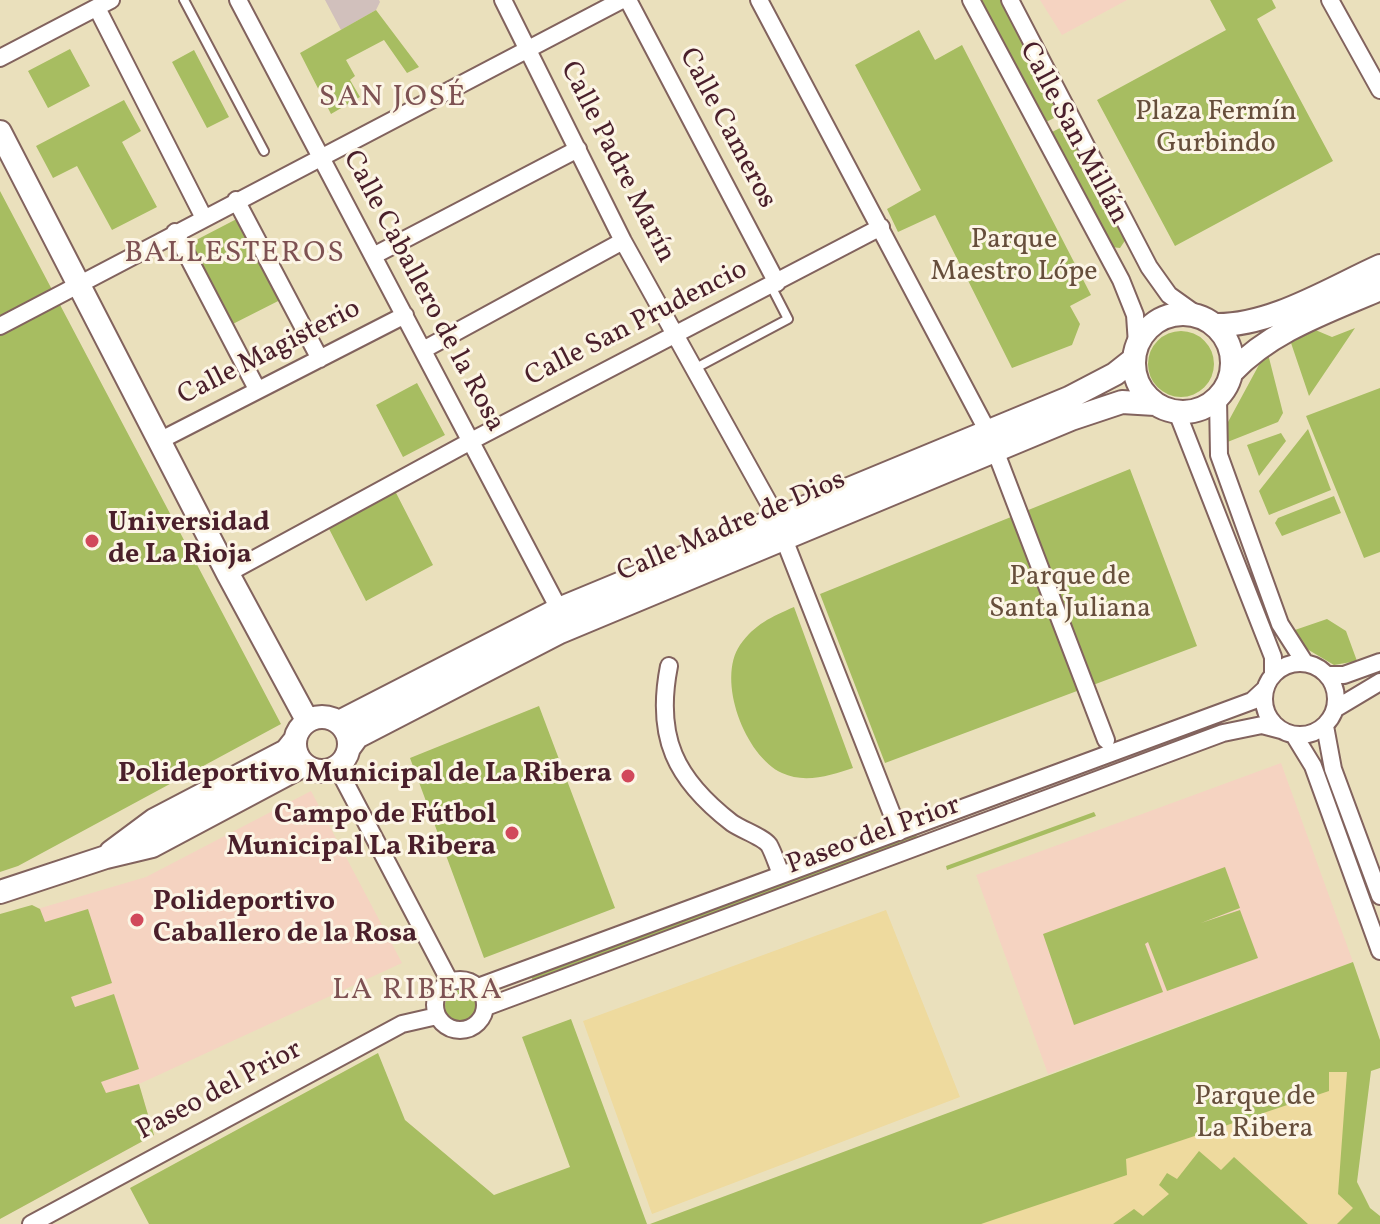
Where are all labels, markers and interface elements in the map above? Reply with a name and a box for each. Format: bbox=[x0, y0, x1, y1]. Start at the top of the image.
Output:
street label: Calle San Millán bbox=[1010, 37, 1134, 231]
street label: Calle Cameros bbox=[670, 43, 782, 215]
street label: Calle Padre Marín bbox=[551, 57, 681, 269]
district label: SAN JOSÉ bbox=[319, 81, 467, 117]
park label: Plaza Fermín Gurbindo bbox=[1135, 97, 1297, 163]
street label: Calle Caballero de la Rosa bbox=[334, 146, 510, 438]
park label: Parque Maestro Lópe bbox=[930, 225, 1098, 291]
district label: BALLESTEROS bbox=[124, 237, 346, 273]
street label: Calle San Prudencio bbox=[520, 254, 754, 396]
street label: Calle Magisterio bbox=[173, 294, 367, 414]
street label: Calle Madre de Dios bbox=[613, 465, 851, 591]
place label: Universidad de La Rioja bbox=[108, 508, 270, 574]
marker: Universidad de La Rioja bbox=[83, 532, 101, 550]
park label: Parque de Santa Juliana bbox=[989, 562, 1151, 628]
place label: Polideportivo Municipal de La Ribera bbox=[118, 759, 612, 793]
marker: Polideportivo Municipal de La Ribera bbox=[619, 767, 637, 785]
street label: Paseo del Prior bbox=[783, 790, 965, 884]
place label: Campo de Fútbol Municipal La Ribera bbox=[227, 800, 496, 866]
marker: Campo de Fútbol Municipal La Ribera bbox=[503, 824, 521, 842]
place label: Polideportivo Caballero de la Rosa bbox=[153, 887, 417, 953]
marker: Polideportivo Caballero de la Rosa bbox=[128, 911, 146, 929]
district label: LA RIBERA bbox=[332, 974, 504, 1010]
street label: Paseo del Prior bbox=[132, 1034, 308, 1150]
park label: Parque de La Ribera bbox=[1195, 1082, 1315, 1148]

